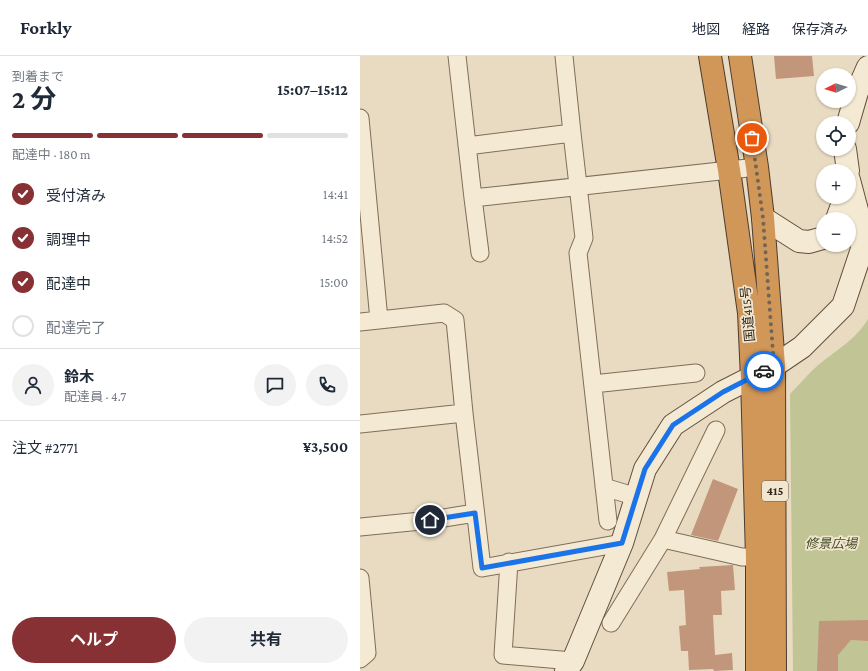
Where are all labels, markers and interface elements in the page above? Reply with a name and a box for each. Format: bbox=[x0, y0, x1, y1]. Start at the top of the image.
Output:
text: Forkly bbox=[20, 17, 72, 38]
text: 地図 bbox=[692, 21, 720, 37]
text: 経路 bbox=[742, 21, 770, 37]
text: 保存済み bbox=[792, 21, 848, 37]
north arrow bbox=[816, 68, 856, 108]
map controls bbox=[816, 68, 856, 252]
text: 到着まで bbox=[12, 69, 64, 84]
text: 15:07–15:12 bbox=[277, 82, 348, 98]
text: 2 分 bbox=[12, 85, 56, 114]
button: locate bbox=[816, 116, 856, 156]
pin bbox=[735, 121, 769, 155]
icon: bag bbox=[741, 127, 763, 149]
text: 配達中 · 180 m bbox=[12, 147, 91, 162]
button: + bbox=[816, 164, 856, 204]
icon: check bbox=[12, 183, 34, 205]
text: 14:41 bbox=[323, 187, 348, 202]
text: 受付済み bbox=[46, 188, 106, 204]
button: − bbox=[816, 212, 856, 252]
icon: check bbox=[12, 227, 34, 249]
text: 14:52 bbox=[322, 231, 348, 246]
text: 調理中 bbox=[46, 232, 91, 248]
icon: check bbox=[12, 271, 34, 293]
text: 15:00 bbox=[320, 275, 348, 290]
text: 配達中 bbox=[46, 276, 91, 292]
street label: 国道415号 bbox=[738, 285, 757, 343]
text: 配達完了 bbox=[46, 320, 106, 336]
courier bbox=[744, 351, 784, 391]
icon: car bbox=[753, 360, 775, 382]
button: person bbox=[12, 364, 54, 406]
button: chat bbox=[254, 364, 296, 406]
button: phone bbox=[306, 364, 348, 406]
text: 鈴木 bbox=[64, 369, 94, 385]
text: 配達員 · 4.7 bbox=[64, 389, 126, 404]
text: ¥3,500 bbox=[303, 439, 348, 455]
text: 注文 #2771 bbox=[12, 440, 78, 456]
road number: 415 bbox=[762, 481, 788, 501]
pin bbox=[413, 503, 447, 537]
icon: home bbox=[419, 509, 441, 531]
park label: 修景広場 bbox=[805, 536, 859, 551]
button: ヘルプ bbox=[12, 617, 176, 663]
button: 共有 bbox=[184, 617, 348, 663]

